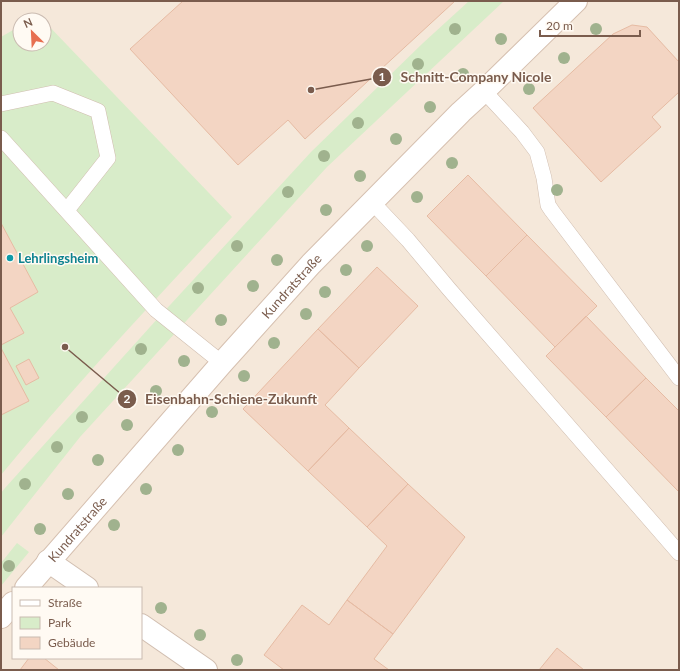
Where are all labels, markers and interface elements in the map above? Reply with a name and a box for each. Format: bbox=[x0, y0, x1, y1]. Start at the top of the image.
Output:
north arrow bbox=[12, 12, 52, 52]
scale bar bbox=[540, 12, 640, 38]
text: N bbox=[21, 15, 34, 30]
text: 20 m bbox=[546, 18, 573, 33]
callout: Schnitt-Company Nicole bbox=[372, 64, 559, 90]
text: Schnitt-Company Nicole bbox=[401, 68, 552, 85]
text: 1 bbox=[379, 69, 386, 84]
place label: Lehrlingsheim bbox=[18, 250, 99, 266]
street label: Kundratstraße bbox=[258, 250, 325, 322]
marker: Lehrlingsheim bbox=[5, 253, 15, 263]
callout: Eisenbahn-Schiene-Zukunft bbox=[117, 386, 325, 412]
text: Eisenbahn-Schiene-Zukunft bbox=[145, 390, 317, 407]
text: 2 bbox=[124, 391, 131, 406]
street label: Kundratstraße bbox=[44, 493, 110, 565]
legend bbox=[12, 587, 142, 659]
text: Straße bbox=[48, 595, 82, 610]
text: Park bbox=[48, 615, 72, 630]
text: Gebäude bbox=[48, 635, 95, 650]

